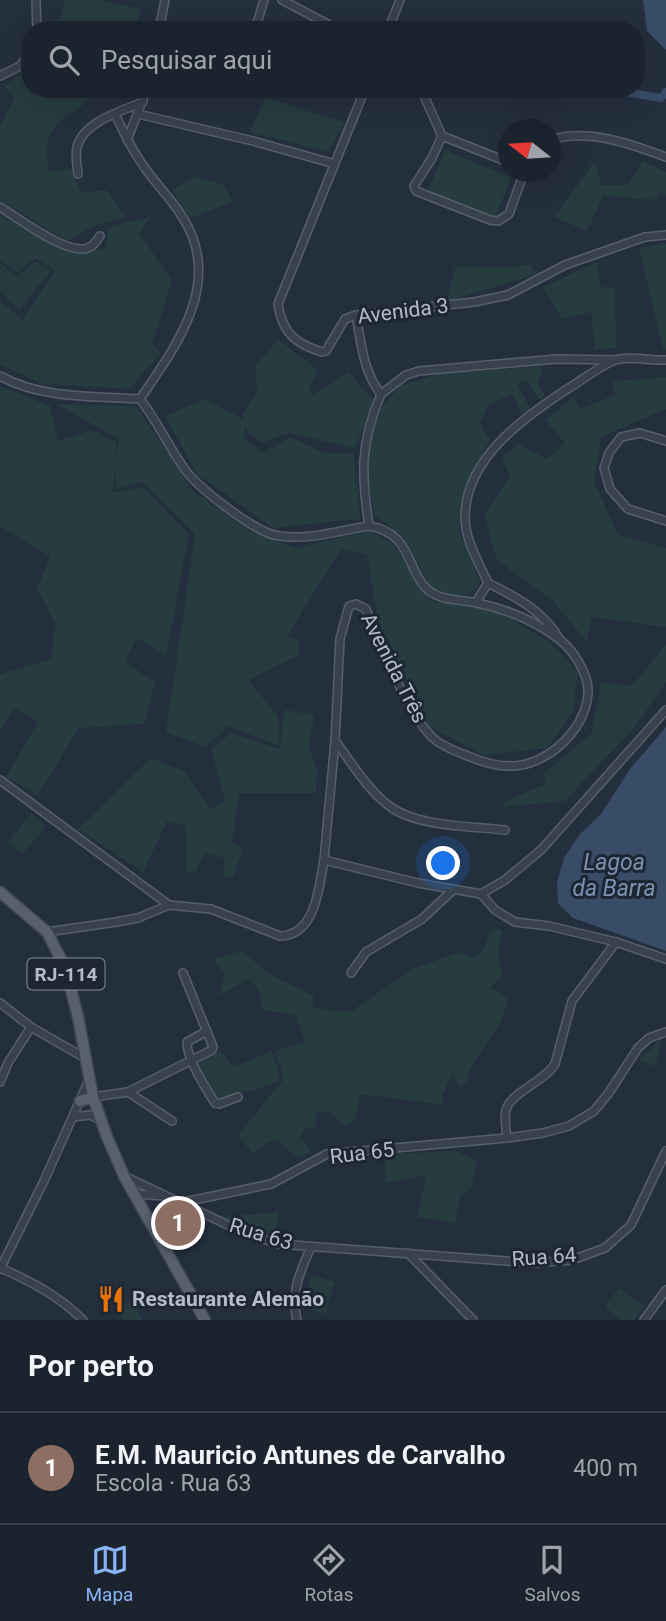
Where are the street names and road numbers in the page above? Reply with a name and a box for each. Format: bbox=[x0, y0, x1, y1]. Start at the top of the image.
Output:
street label: Avenida 3 bbox=[356, 294, 450, 328]
street label: Avenida Três bbox=[356, 609, 432, 727]
road number: RJ-114 bbox=[28, 958, 104, 990]
street label: Rua 65 bbox=[328, 1137, 396, 1169]
street label: Rua 63 bbox=[227, 1213, 295, 1255]
street label: Rua 64 bbox=[511, 1243, 577, 1271]

